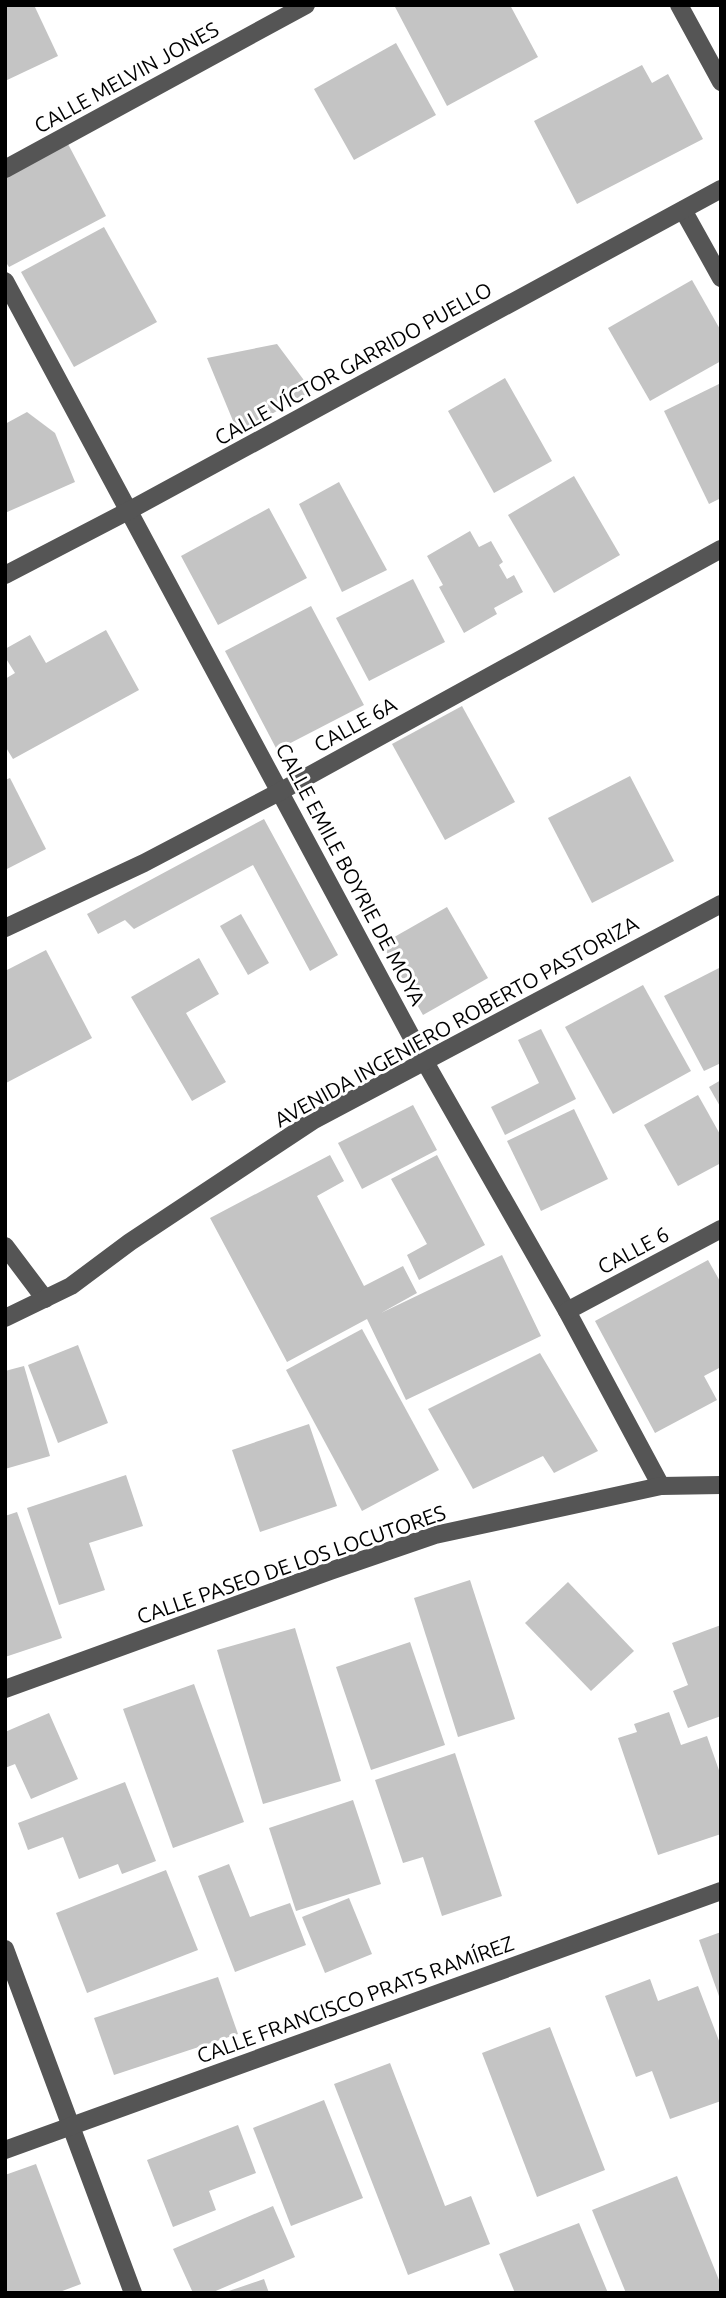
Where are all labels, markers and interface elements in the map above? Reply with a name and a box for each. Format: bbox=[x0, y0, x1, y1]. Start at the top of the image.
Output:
street label: CALLE MELVIN JONES bbox=[30, 16, 222, 138]
street label: CALLE VÍCTOR GARRIDO PUELLO bbox=[210, 277, 496, 449]
street label: CALLE 6A bbox=[310, 691, 401, 756]
street label: CALLE EMILE BOYRIE DE MOYA bbox=[272, 739, 431, 1009]
street label: AVENIDA INGENIERO ROBERTO PASTORIZA bbox=[270, 910, 642, 1131]
street label: CALLE 6 bbox=[593, 1221, 673, 1279]
street label: CALLE PASEO DE LOS LOCUTORES bbox=[134, 1500, 448, 1628]
street label: CALLE FRANCISCO PRATS RAMÍREZ bbox=[193, 1930, 517, 2068]

